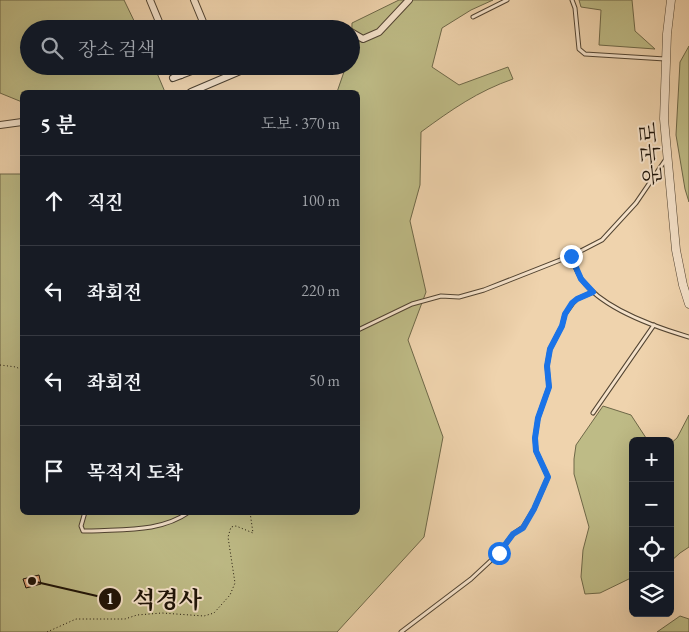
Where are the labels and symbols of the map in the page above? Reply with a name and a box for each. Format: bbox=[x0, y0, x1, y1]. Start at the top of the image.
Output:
street label: 운곡로 bbox=[633, 121, 668, 187]
route end bbox=[560, 245, 583, 268]
route start bbox=[488, 542, 511, 565]
callout: 석경사 bbox=[98, 580, 212, 619]
text: 석경사 bbox=[132, 584, 203, 615]
text: 1 bbox=[106, 589, 114, 608]

